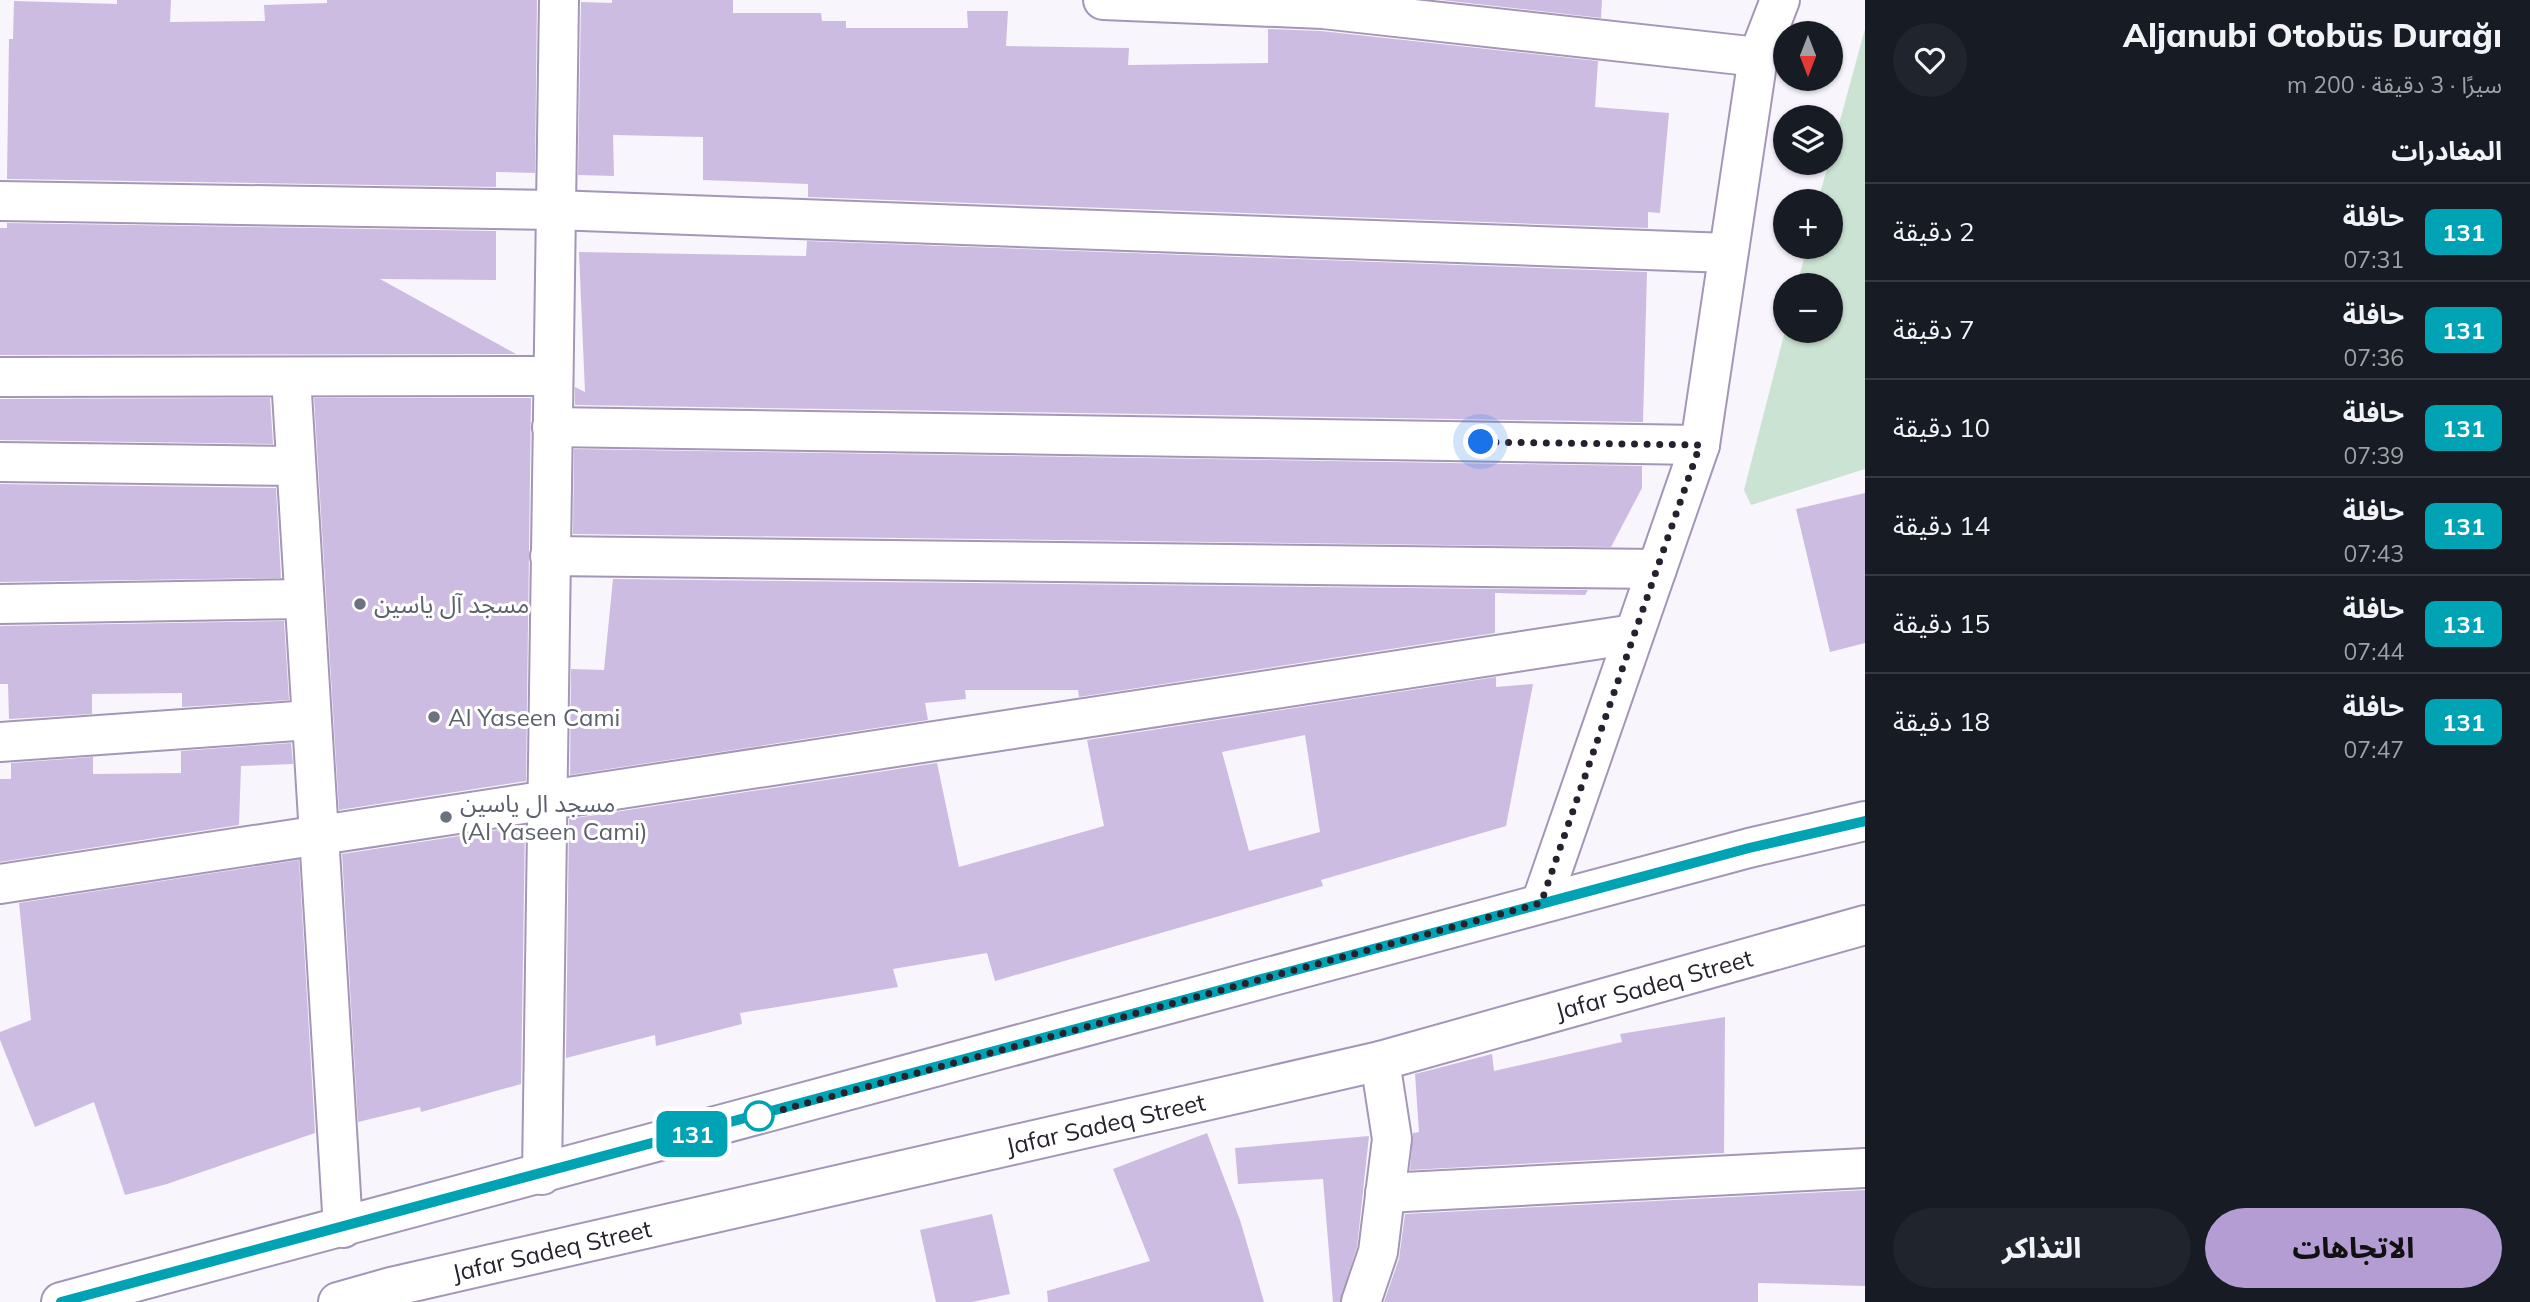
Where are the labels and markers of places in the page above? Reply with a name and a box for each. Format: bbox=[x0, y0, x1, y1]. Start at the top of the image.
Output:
place label: مسجد آل ياسين bbox=[374, 589, 529, 619]
marker: مسجد آل ياسين bbox=[352, 596, 368, 612]
place label: Al Yaseen Cami bbox=[448, 702, 620, 732]
marker: Al Yaseen Cami bbox=[426, 709, 442, 725]
place label: مسجد ال ياسين (Al Yaseen Cami) bbox=[460, 788, 648, 846]
marker: مسجد ال ياسين (Al Yaseen Cami) bbox=[438, 809, 454, 825]
unlabelled marker bbox=[744, 1101, 774, 1131]

